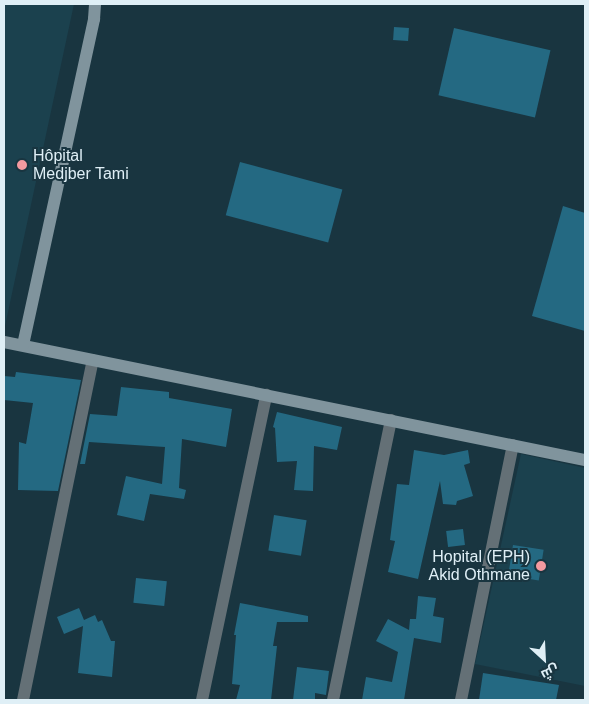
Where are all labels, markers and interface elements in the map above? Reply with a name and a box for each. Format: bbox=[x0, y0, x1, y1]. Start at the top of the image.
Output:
place label: Hôpital Medjber Tami bbox=[33, 146, 129, 184]
marker: Hôpital Medjber Tami bbox=[15, 158, 29, 172]
place label: Hopital (EPH) Akid Othmane bbox=[429, 547, 530, 585]
marker: Hopital (EPH) Akid Othmane bbox=[534, 559, 548, 573]
north arrow bbox=[519, 634, 569, 684]
text: ش bbox=[539, 662, 562, 684]

